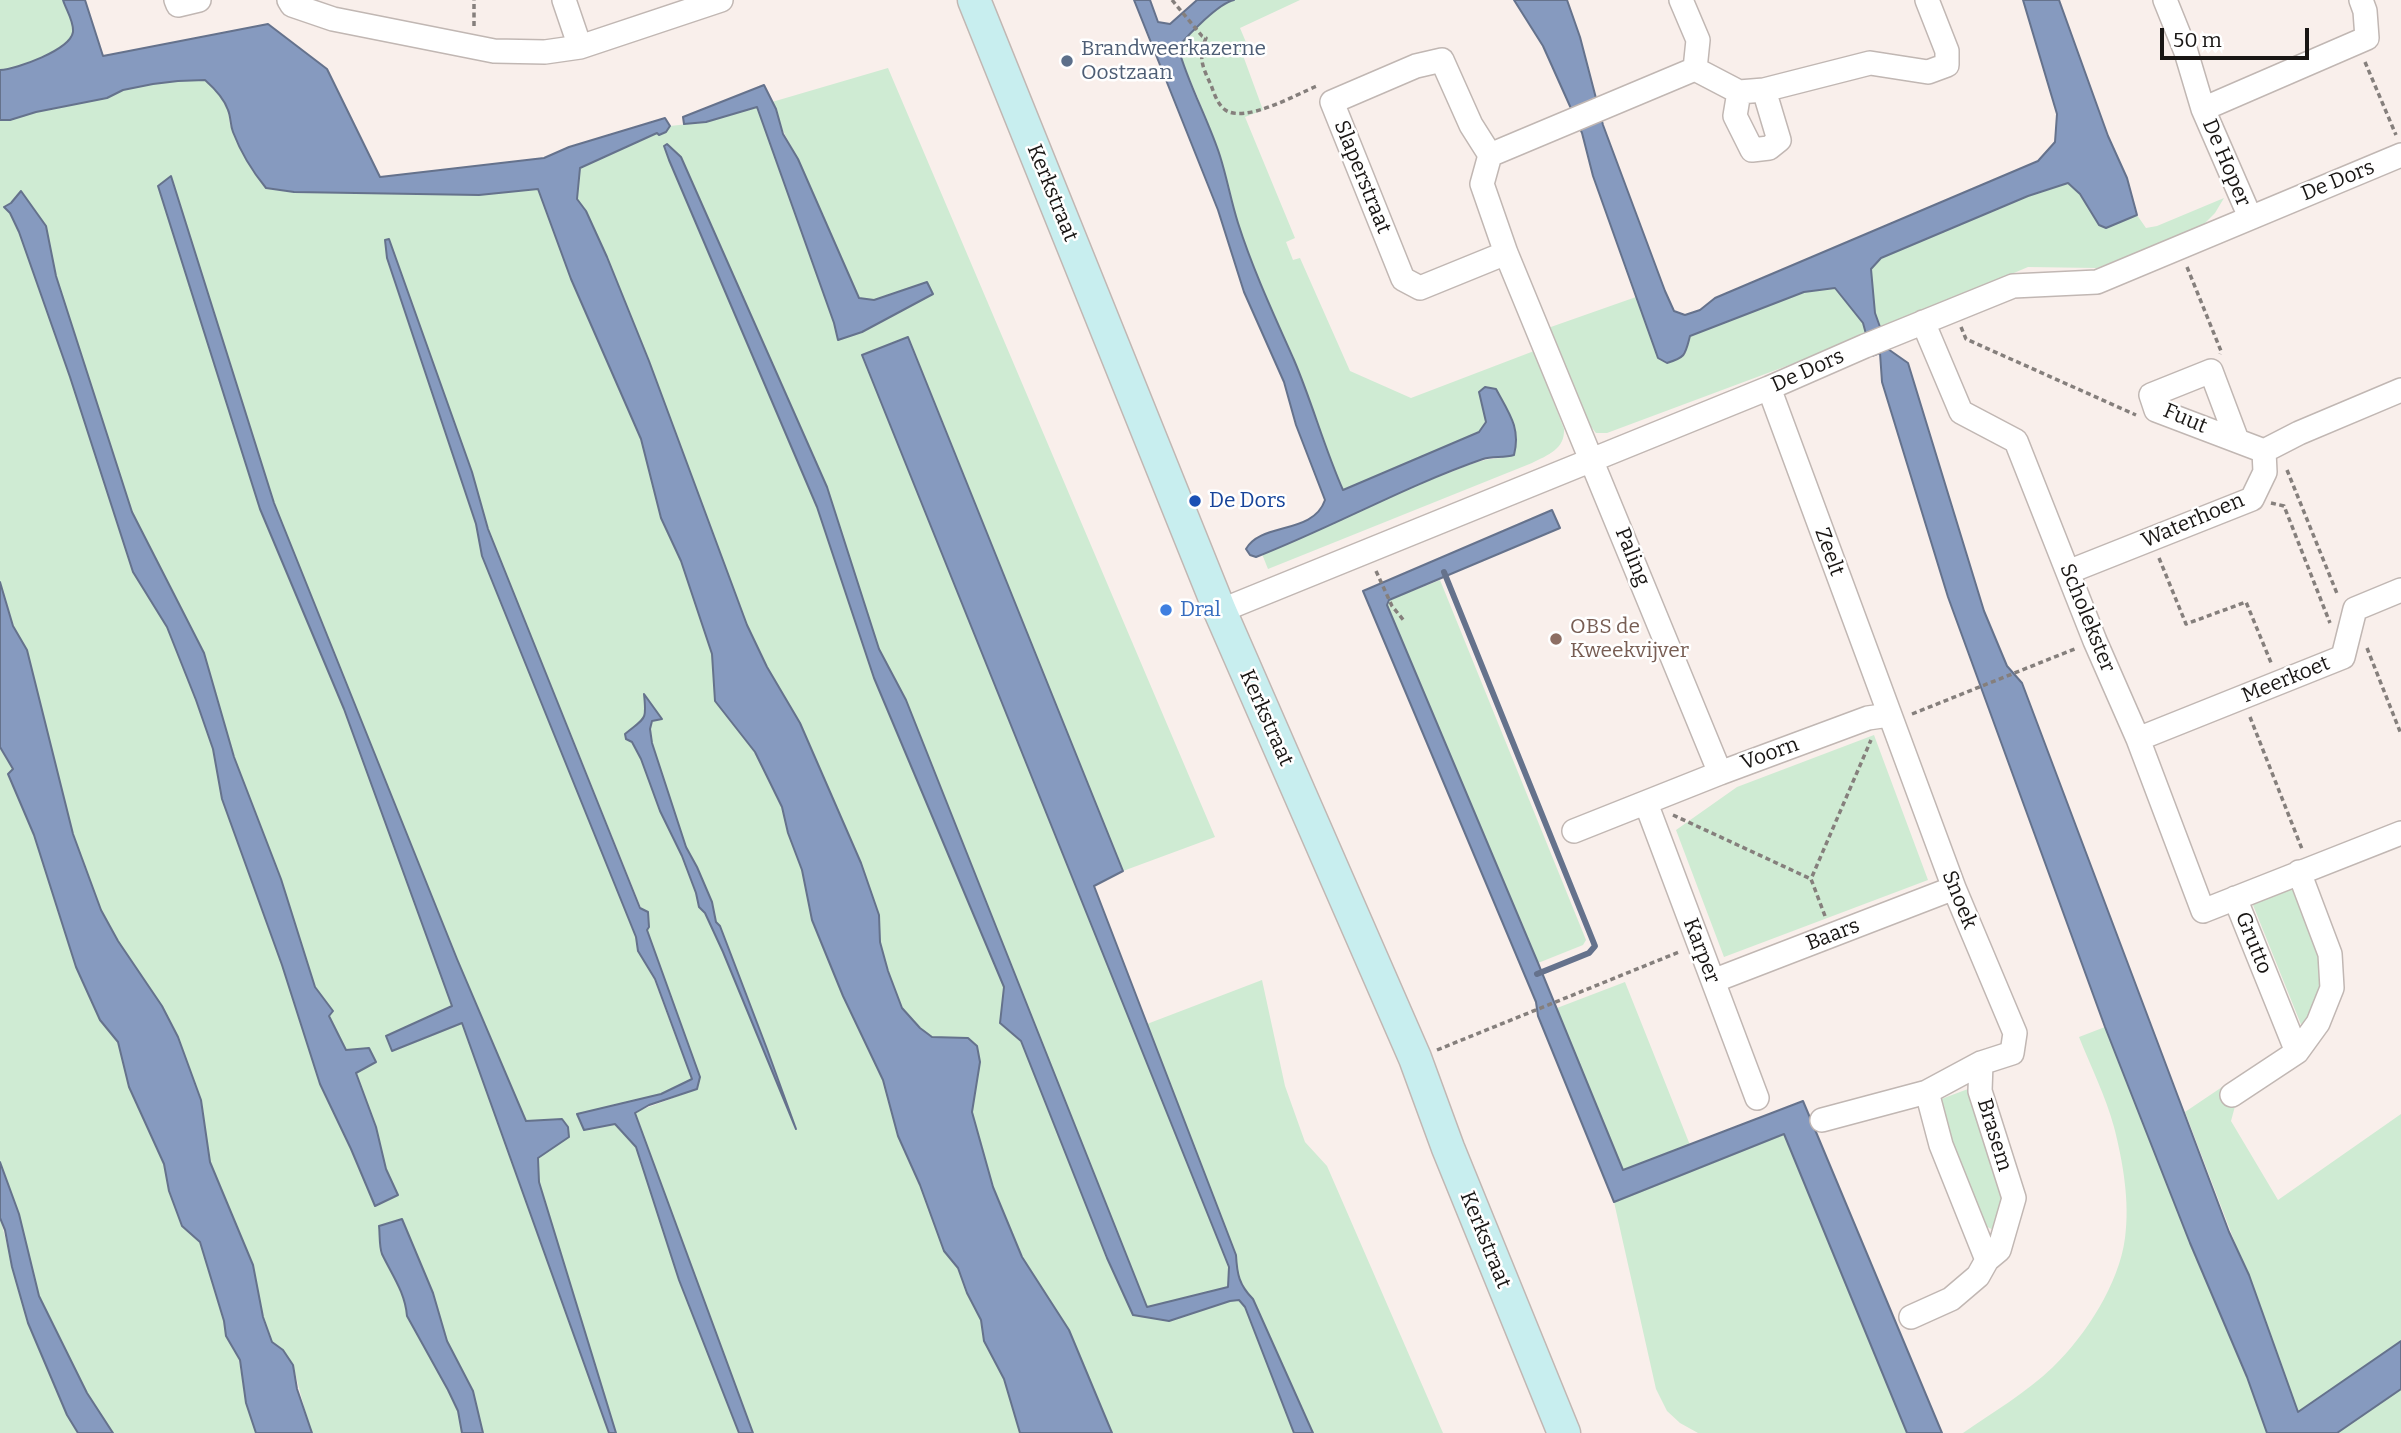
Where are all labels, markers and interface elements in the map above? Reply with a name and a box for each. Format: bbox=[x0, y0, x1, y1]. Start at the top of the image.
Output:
scale bar bbox=[2163, 14, 2312, 58]
text: 50 m bbox=[2173, 27, 2222, 53]
place label: Brandweerkazerne Oostzaan bbox=[1081, 36, 1266, 86]
marker: Brandweerkazerne Oostzaan bbox=[1059, 53, 1075, 69]
street label: De Hoper bbox=[2196, 116, 2256, 210]
street label: Slaperstraat bbox=[1328, 117, 1396, 237]
street label: Kerkstraat bbox=[1021, 141, 1083, 245]
street label: De Dors bbox=[2298, 155, 2378, 207]
street label: De Dors bbox=[1768, 344, 1848, 398]
street label: Fuut bbox=[2159, 399, 2211, 439]
place label: De Dors bbox=[1209, 488, 1286, 514]
street label: Waterhoen bbox=[2138, 488, 2248, 554]
marker: De Dors bbox=[1187, 493, 1203, 509]
street label: Paling bbox=[1609, 524, 1655, 590]
street label: Zeelt bbox=[1809, 524, 1849, 580]
street label: Scholekster bbox=[2054, 560, 2120, 676]
place label: Dral bbox=[1180, 597, 1221, 623]
marker: Dral bbox=[1158, 602, 1174, 618]
place label: OBS de Kweekvijver bbox=[1570, 614, 1689, 664]
marker: OBS de Kweekvijver bbox=[1548, 631, 1564, 647]
street label: Meerkoet bbox=[2238, 651, 2334, 709]
street label: Kerkstraat bbox=[1234, 666, 1298, 770]
street label: Voorn bbox=[1738, 732, 1802, 776]
street label: Snoek bbox=[1936, 867, 1982, 933]
street label: Grutto bbox=[2229, 908, 2277, 978]
street label: Baars bbox=[1803, 913, 1863, 957]
street label: Karper bbox=[1677, 915, 1725, 987]
street label: Brasem bbox=[1971, 1096, 2017, 1174]
street label: Kerkstraat bbox=[1454, 1188, 1516, 1292]

